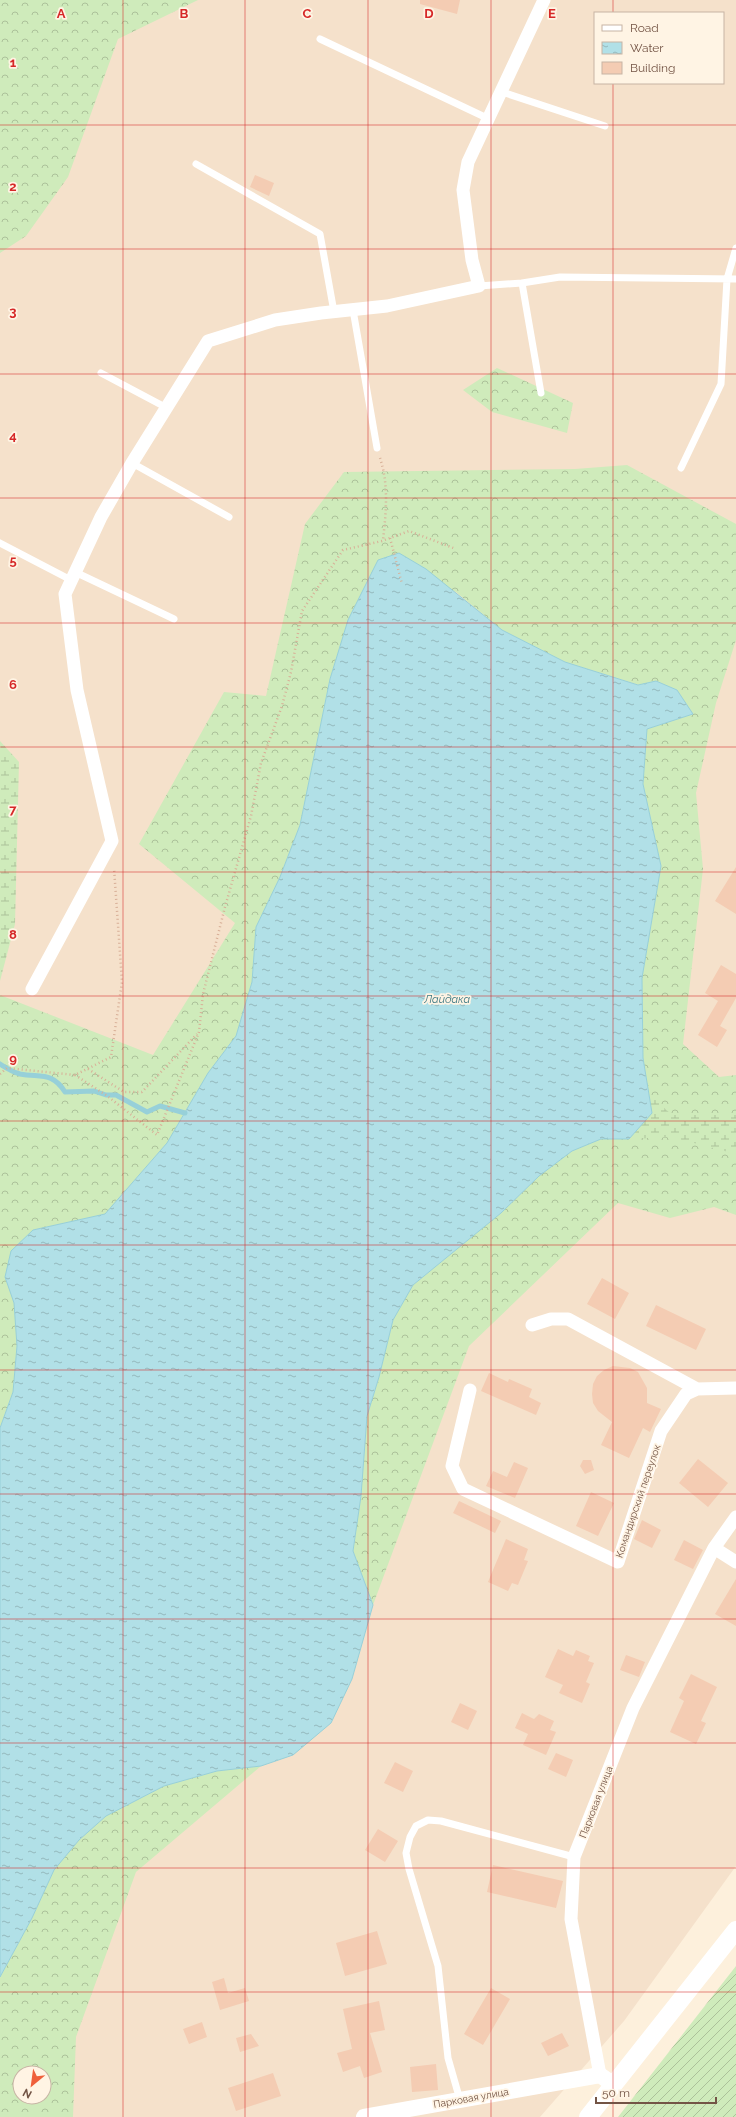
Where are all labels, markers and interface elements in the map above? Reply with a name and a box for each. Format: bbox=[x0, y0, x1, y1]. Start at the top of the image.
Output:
text: A bbox=[57, 6, 66, 21]
text: B bbox=[180, 6, 189, 21]
text: C bbox=[303, 6, 312, 21]
text: D bbox=[424, 6, 434, 21]
text: E bbox=[548, 6, 556, 21]
legend bbox=[594, 12, 724, 84]
text: Road bbox=[630, 21, 659, 35]
text: Water bbox=[630, 41, 664, 55]
text: 1 bbox=[10, 55, 17, 70]
text: Building bbox=[630, 61, 676, 75]
text: 2 bbox=[9, 179, 17, 194]
text: 3 bbox=[9, 304, 17, 319]
text: 4 bbox=[9, 428, 17, 443]
text: 5 bbox=[9, 553, 17, 568]
text: 6 bbox=[9, 677, 17, 692]
text: 7 bbox=[9, 802, 17, 817]
text: 8 bbox=[9, 927, 17, 942]
water label: Лайдака bbox=[423, 993, 470, 1006]
text: 9 bbox=[9, 1051, 17, 1066]
street label: Командирский переулок bbox=[613, 1443, 663, 1559]
street label: Парковая улица bbox=[577, 1764, 615, 1840]
north arrow bbox=[12, 2065, 52, 2105]
scale bar bbox=[596, 2079, 716, 2105]
text: N bbox=[21, 2086, 34, 2101]
street label: Парковая улица bbox=[433, 2086, 509, 2110]
text: 50 m bbox=[602, 2086, 630, 2100]

